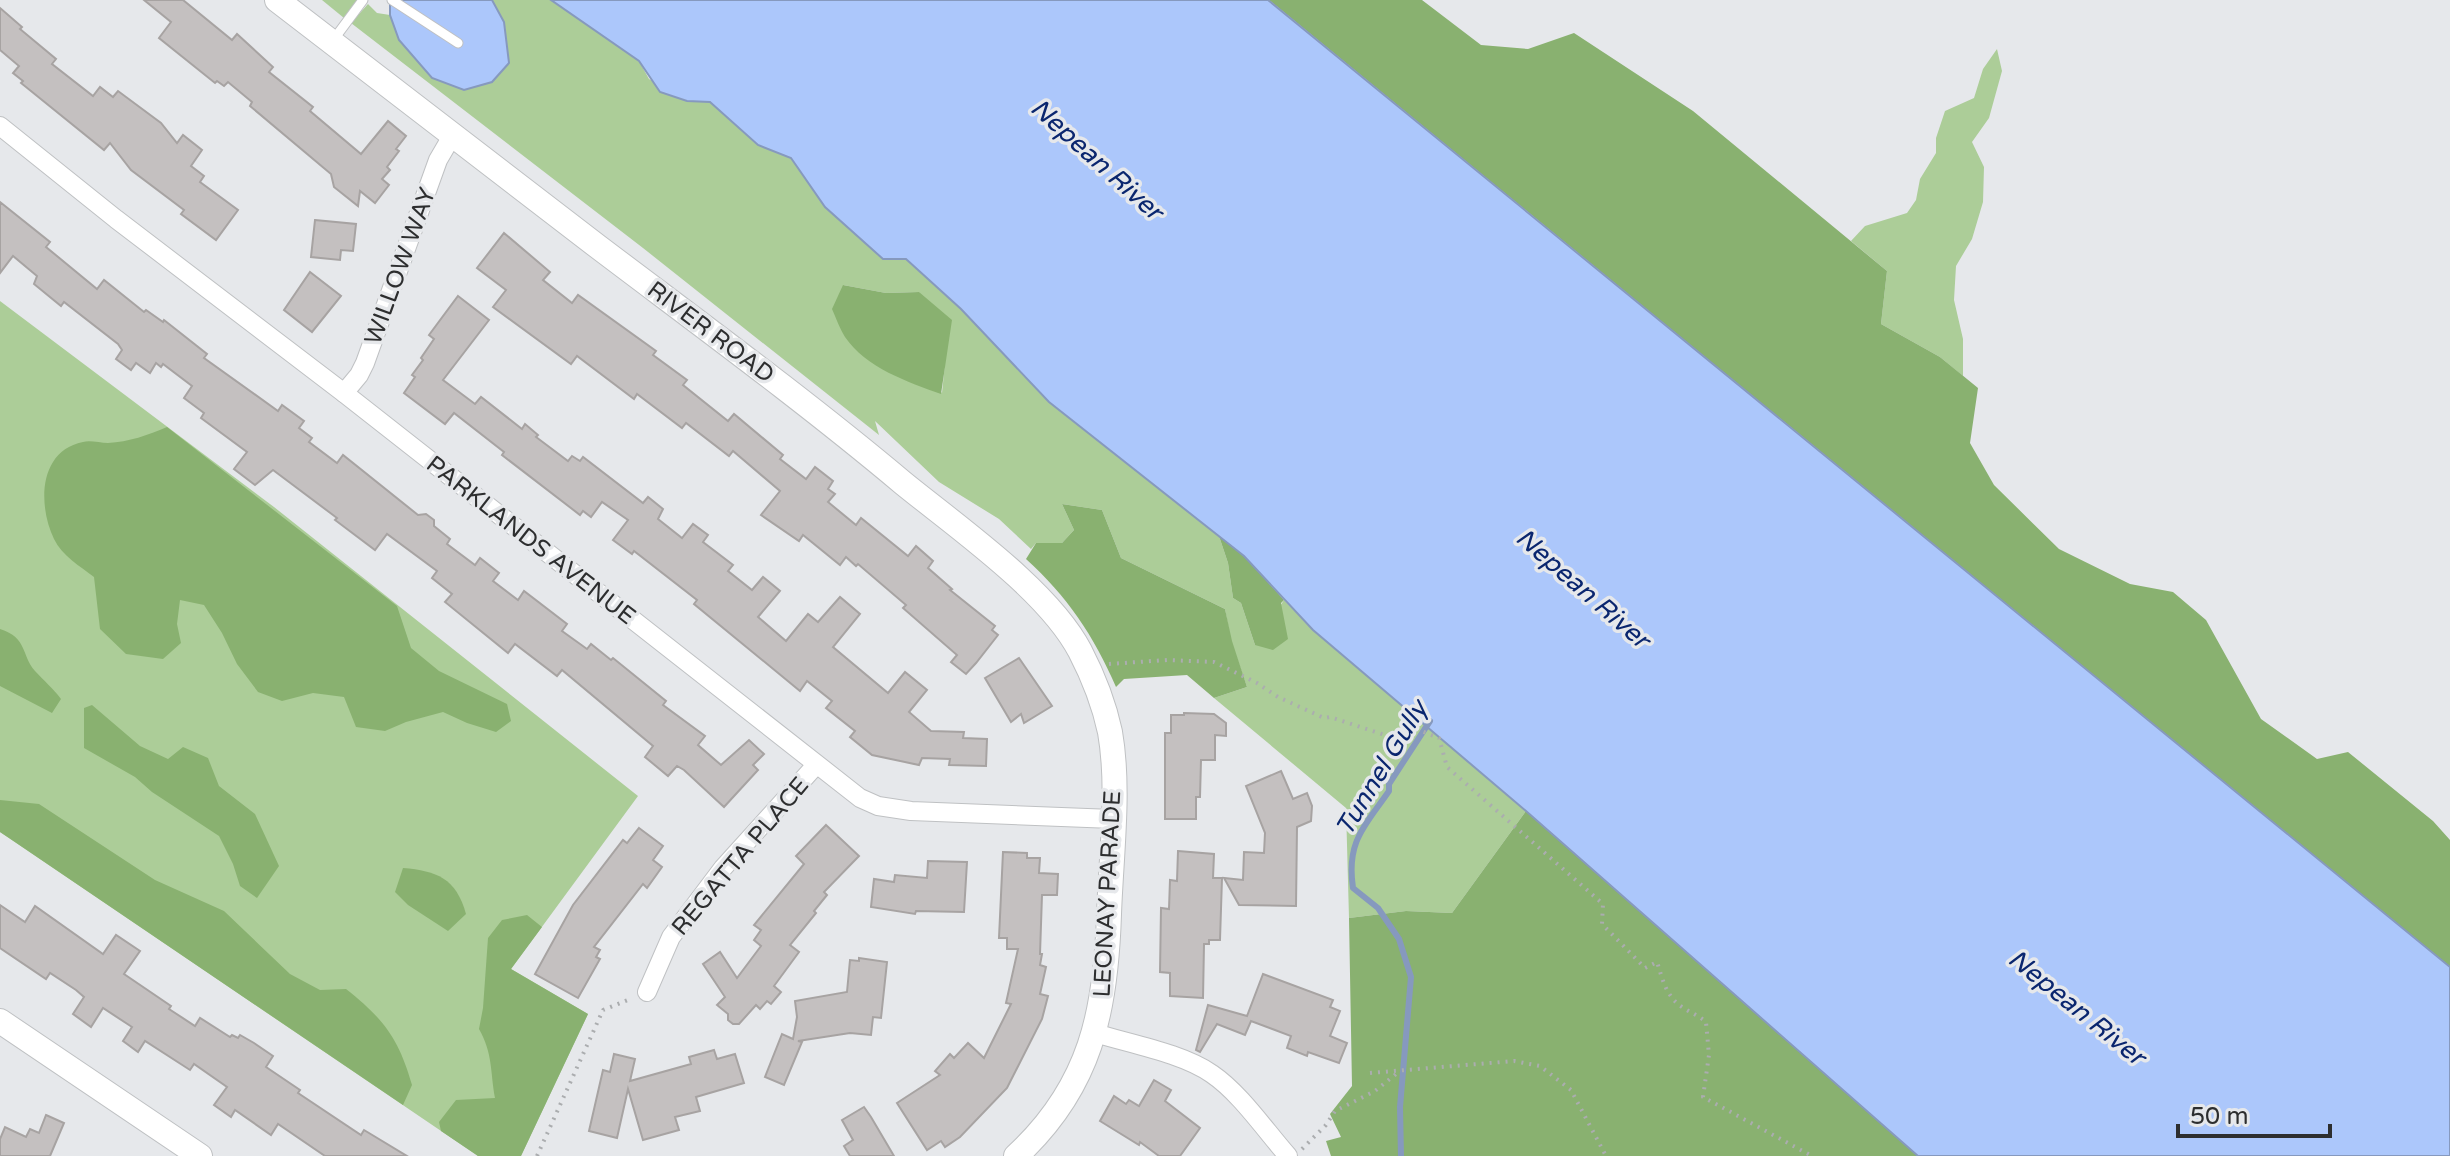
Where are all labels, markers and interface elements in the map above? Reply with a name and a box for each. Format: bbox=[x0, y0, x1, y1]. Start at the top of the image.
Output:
water label: Nepean River bbox=[1024, 92, 1171, 229]
street label: WILLOW WAY bbox=[359, 184, 442, 349]
street label: RIVER ROAD bbox=[642, 275, 780, 390]
street label: PARKLANDS AVENUE bbox=[420, 450, 641, 631]
water label: Nepean River bbox=[1510, 522, 1658, 657]
water label: Tunnel Gully bbox=[1329, 692, 1435, 841]
street label: REGATTA PLACE bbox=[666, 771, 815, 941]
street label: LEONAY PARADE bbox=[1088, 790, 1127, 998]
water label: Nepean River bbox=[2002, 943, 2154, 1074]
scale bar bbox=[2178, 1088, 2330, 1138]
text: 50 m bbox=[2190, 1102, 2248, 1131]

